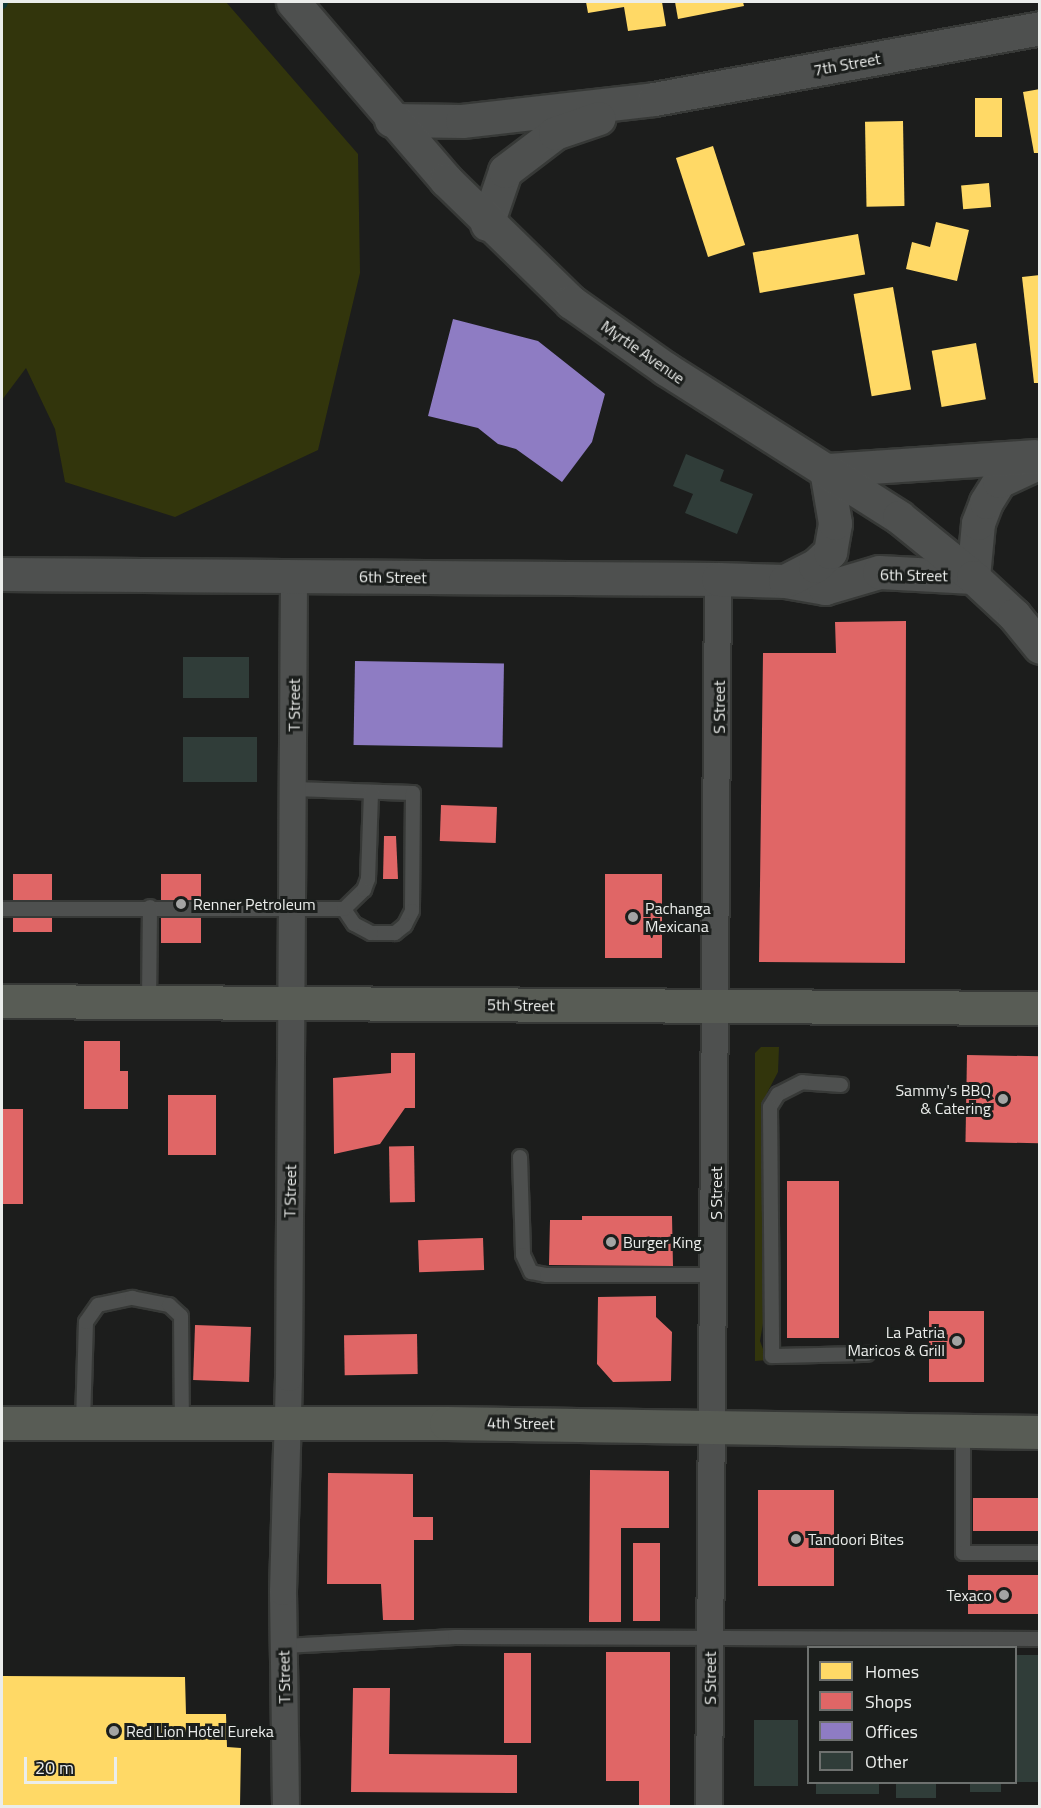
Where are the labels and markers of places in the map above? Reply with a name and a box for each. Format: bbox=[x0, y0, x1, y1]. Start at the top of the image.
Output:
place label: Renner Petroleum bbox=[193, 894, 316, 914]
marker: Renner Petroleum bbox=[174, 897, 188, 911]
place label: Pachanga Mexicana bbox=[645, 898, 711, 936]
marker: Pachanga Mexicana bbox=[626, 910, 640, 924]
place label: Sammy's BBQ & Catering bbox=[895, 1080, 991, 1118]
marker: Sammy's BBQ & Catering bbox=[996, 1092, 1010, 1106]
place label: Burger King bbox=[623, 1232, 702, 1252]
marker: Burger King bbox=[604, 1235, 618, 1249]
place label: La Patria Maricos & Grill bbox=[847, 1322, 945, 1360]
marker: La Patria Maricos & Grill bbox=[950, 1334, 964, 1348]
place label: Tandoori Bites bbox=[808, 1529, 904, 1549]
marker: Tandoori Bites bbox=[789, 1532, 803, 1546]
place label: Texaco bbox=[947, 1585, 992, 1605]
marker: Texaco bbox=[997, 1588, 1011, 1602]
place label: Red Lion Hotel Eureka bbox=[126, 1721, 274, 1741]
marker: Red Lion Hotel Eureka bbox=[107, 1724, 121, 1738]

